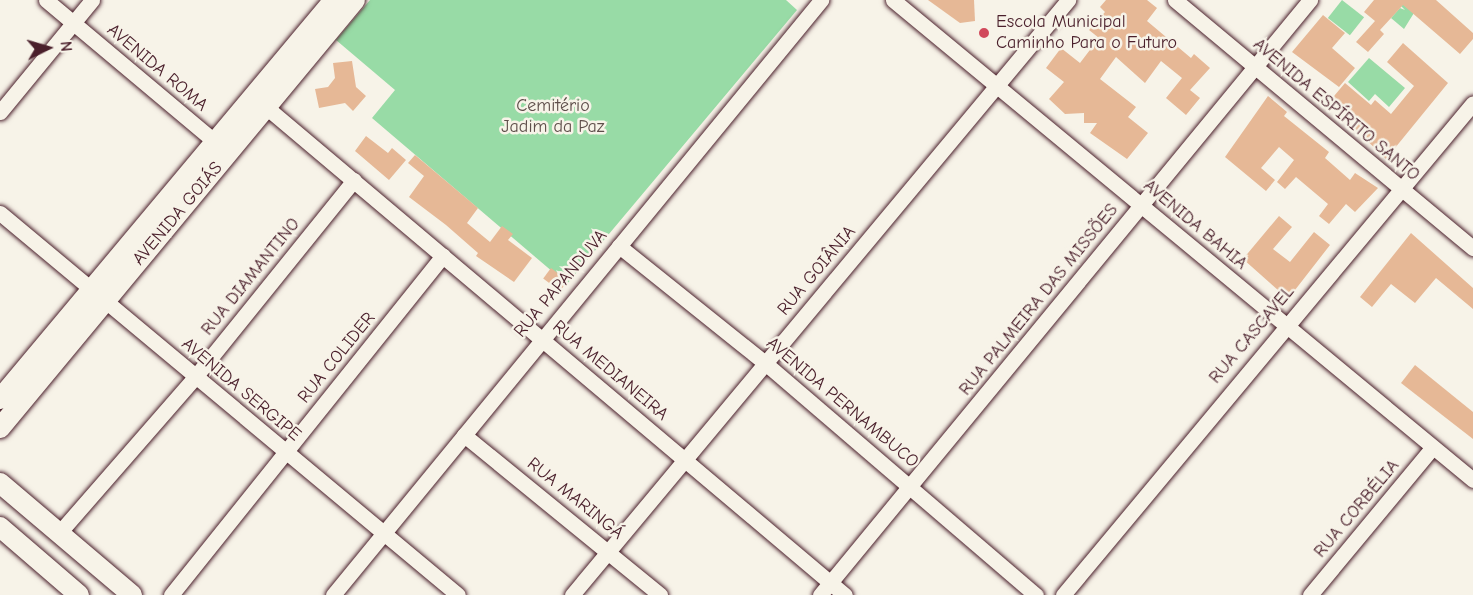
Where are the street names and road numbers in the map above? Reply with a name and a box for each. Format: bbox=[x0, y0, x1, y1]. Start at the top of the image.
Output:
street label: AVENIDA ROMA bbox=[102, 20, 212, 116]
street label: AVENIDA ESPÍRITO SANTO bbox=[1248, 34, 1424, 186]
street label: AVENIDA GOIÁS bbox=[129, 158, 227, 270]
street label: AVENIDA BAHIA bbox=[1139, 175, 1251, 275]
street label: RUA PALMEIRA DAS MISSÕES bbox=[955, 200, 1123, 400]
street label: RUA DIAMANTINO bbox=[197, 214, 305, 340]
street label: RUA GOIÂNIA bbox=[773, 222, 861, 320]
street label: RUA PAPANDUVA bbox=[510, 226, 612, 342]
street label: RUA CASCAVEL bbox=[1205, 282, 1299, 388]
street label: RUA COLIDER bbox=[294, 308, 380, 408]
street label: RUA MEDIANEIRA bbox=[548, 316, 672, 426]
street label: AVENIDA PERNAMBUCO bbox=[761, 333, 923, 473]
street label: AVENIDA SERGIPE bbox=[177, 334, 305, 446]
street label: RUA MARINGÁ bbox=[522, 454, 628, 544]
street label: RUA CORBÉLIA bbox=[1310, 456, 1404, 562]

